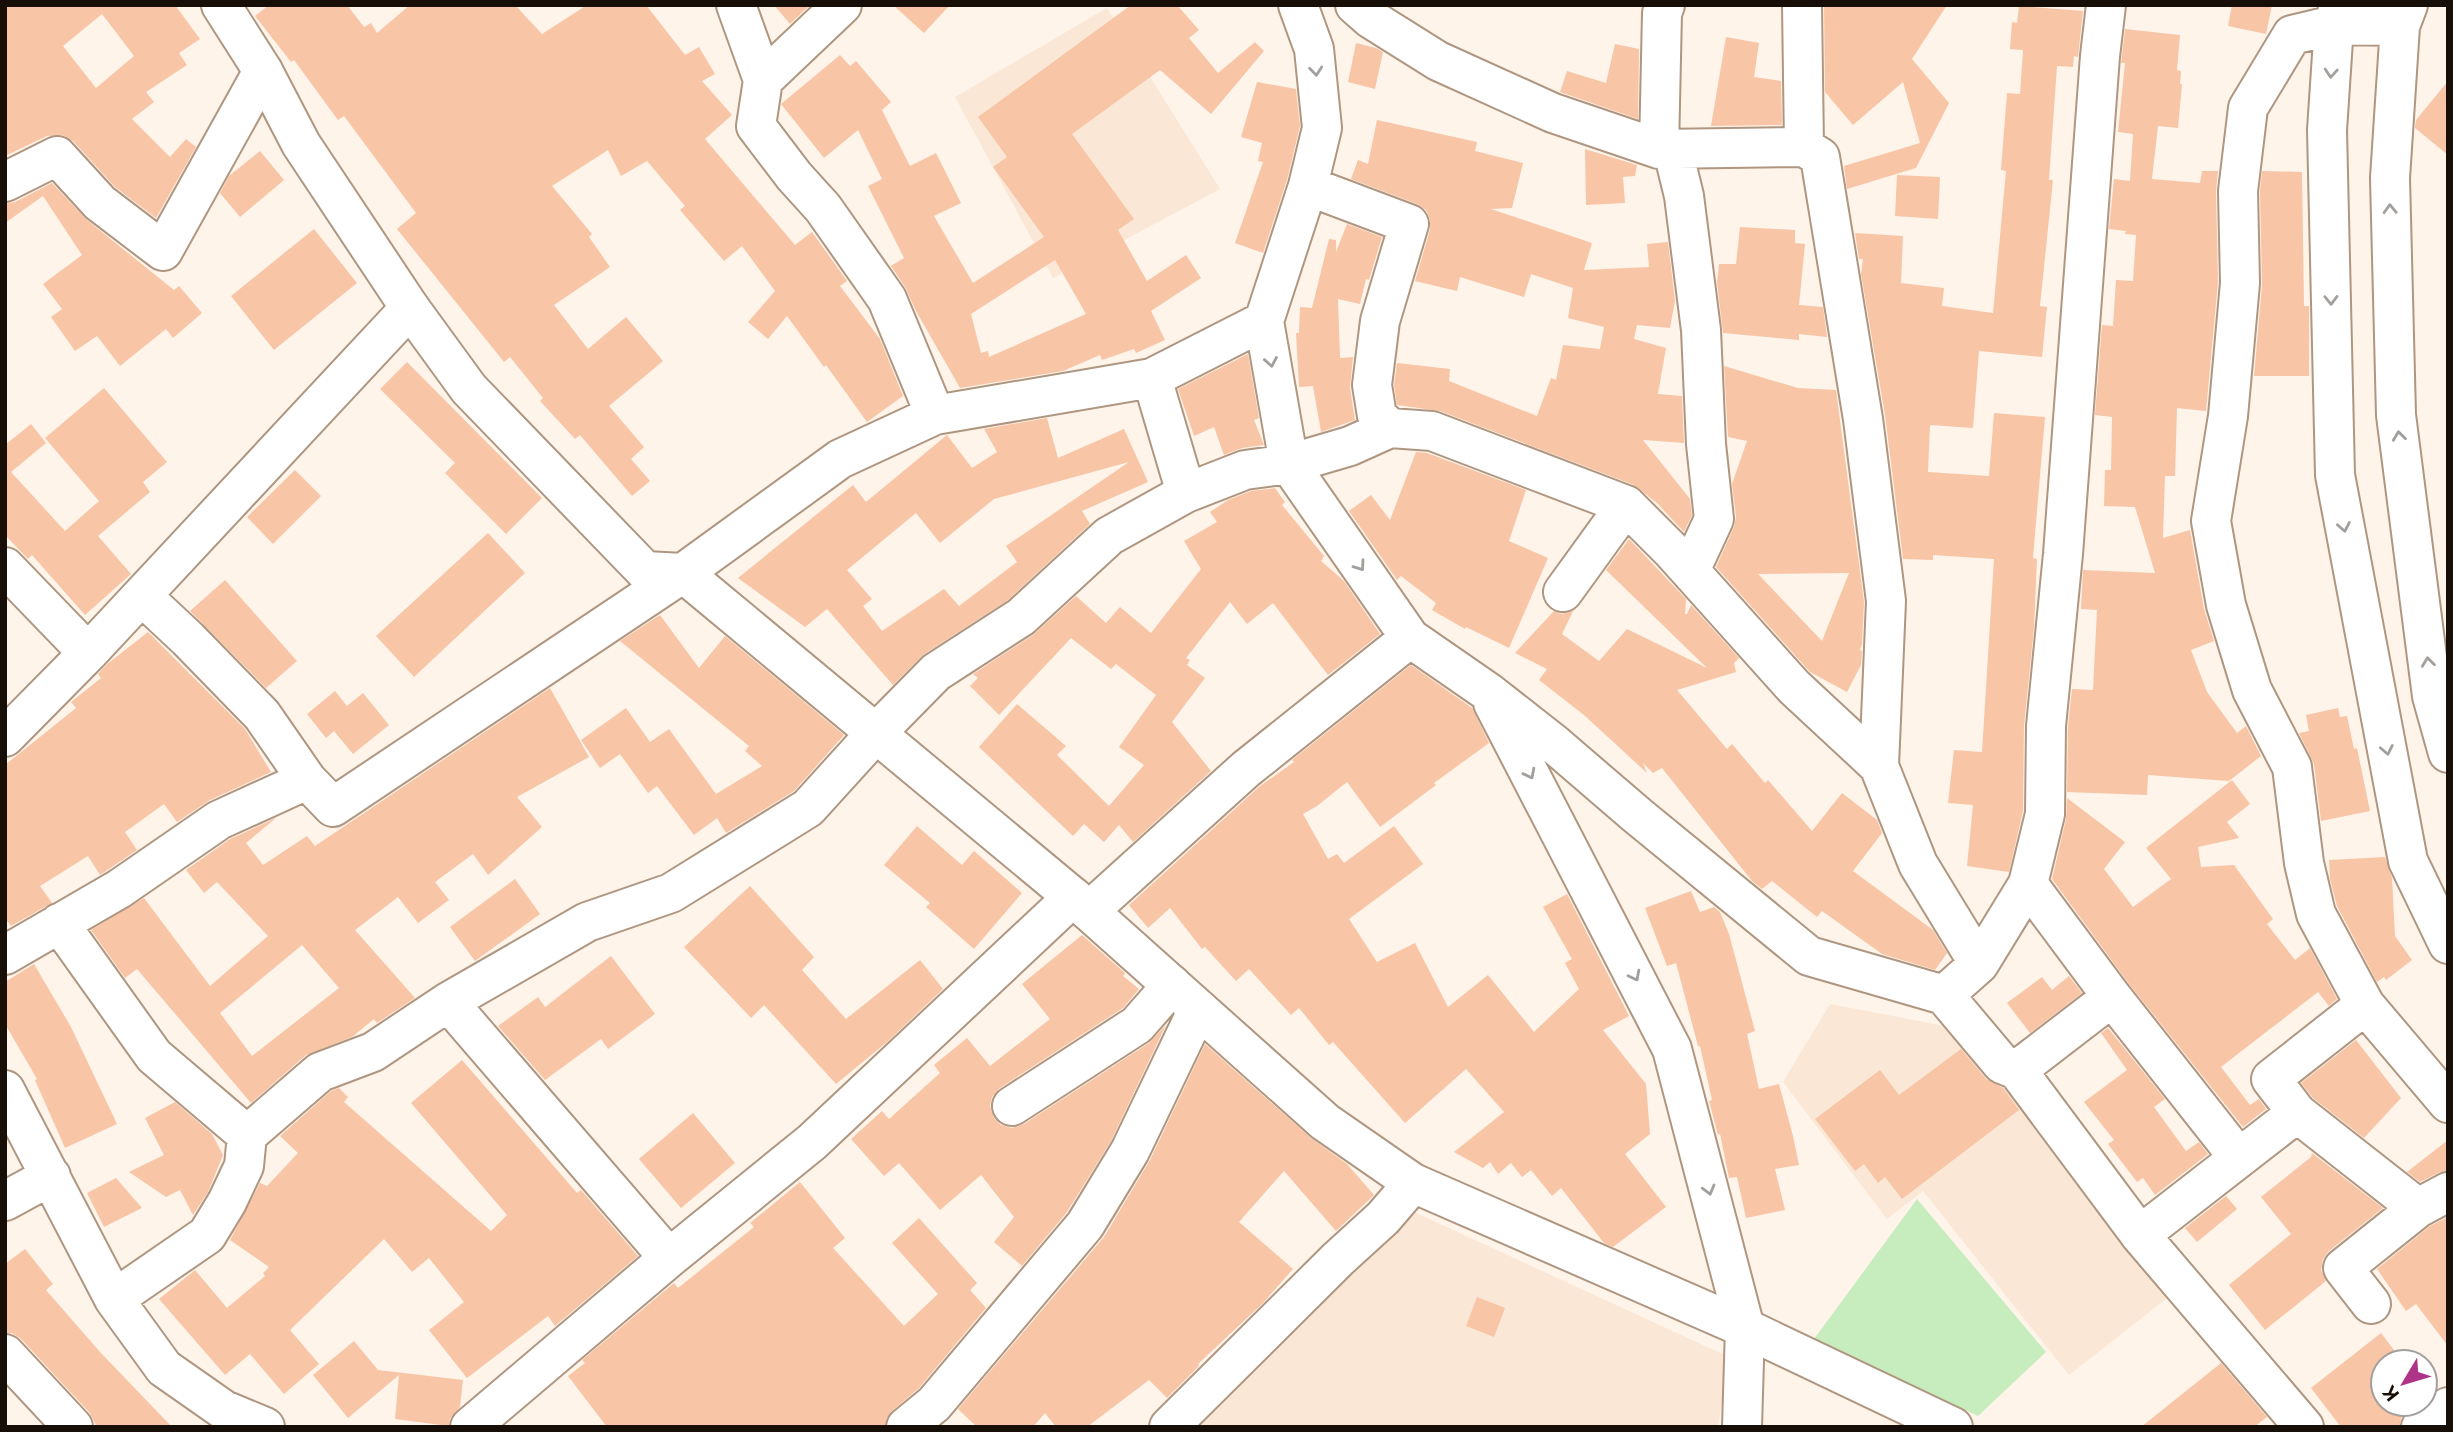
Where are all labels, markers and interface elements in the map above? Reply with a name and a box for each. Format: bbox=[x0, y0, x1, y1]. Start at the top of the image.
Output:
one-way arrow bbox=[1308, 65, 1323, 76]
one-way arrow bbox=[2324, 68, 2339, 79]
one-way arrow bbox=[2383, 203, 2398, 214]
one-way arrow bbox=[2323, 295, 2339, 306]
one-way arrow bbox=[1263, 356, 1278, 368]
one-way arrow bbox=[2391, 431, 2406, 442]
one-way arrow bbox=[2336, 521, 2351, 533]
one-way arrow bbox=[1352, 558, 1364, 571]
one-way arrow bbox=[2421, 656, 2436, 668]
one-way arrow bbox=[2378, 744, 2393, 756]
one-way arrow bbox=[1522, 767, 1536, 779]
one-way arrow bbox=[1626, 969, 1640, 981]
one-way arrow bbox=[1701, 1184, 1715, 1196]
north arrow bbox=[2369, 1348, 2439, 1418]
text: K bbox=[2378, 1381, 2403, 1406]

